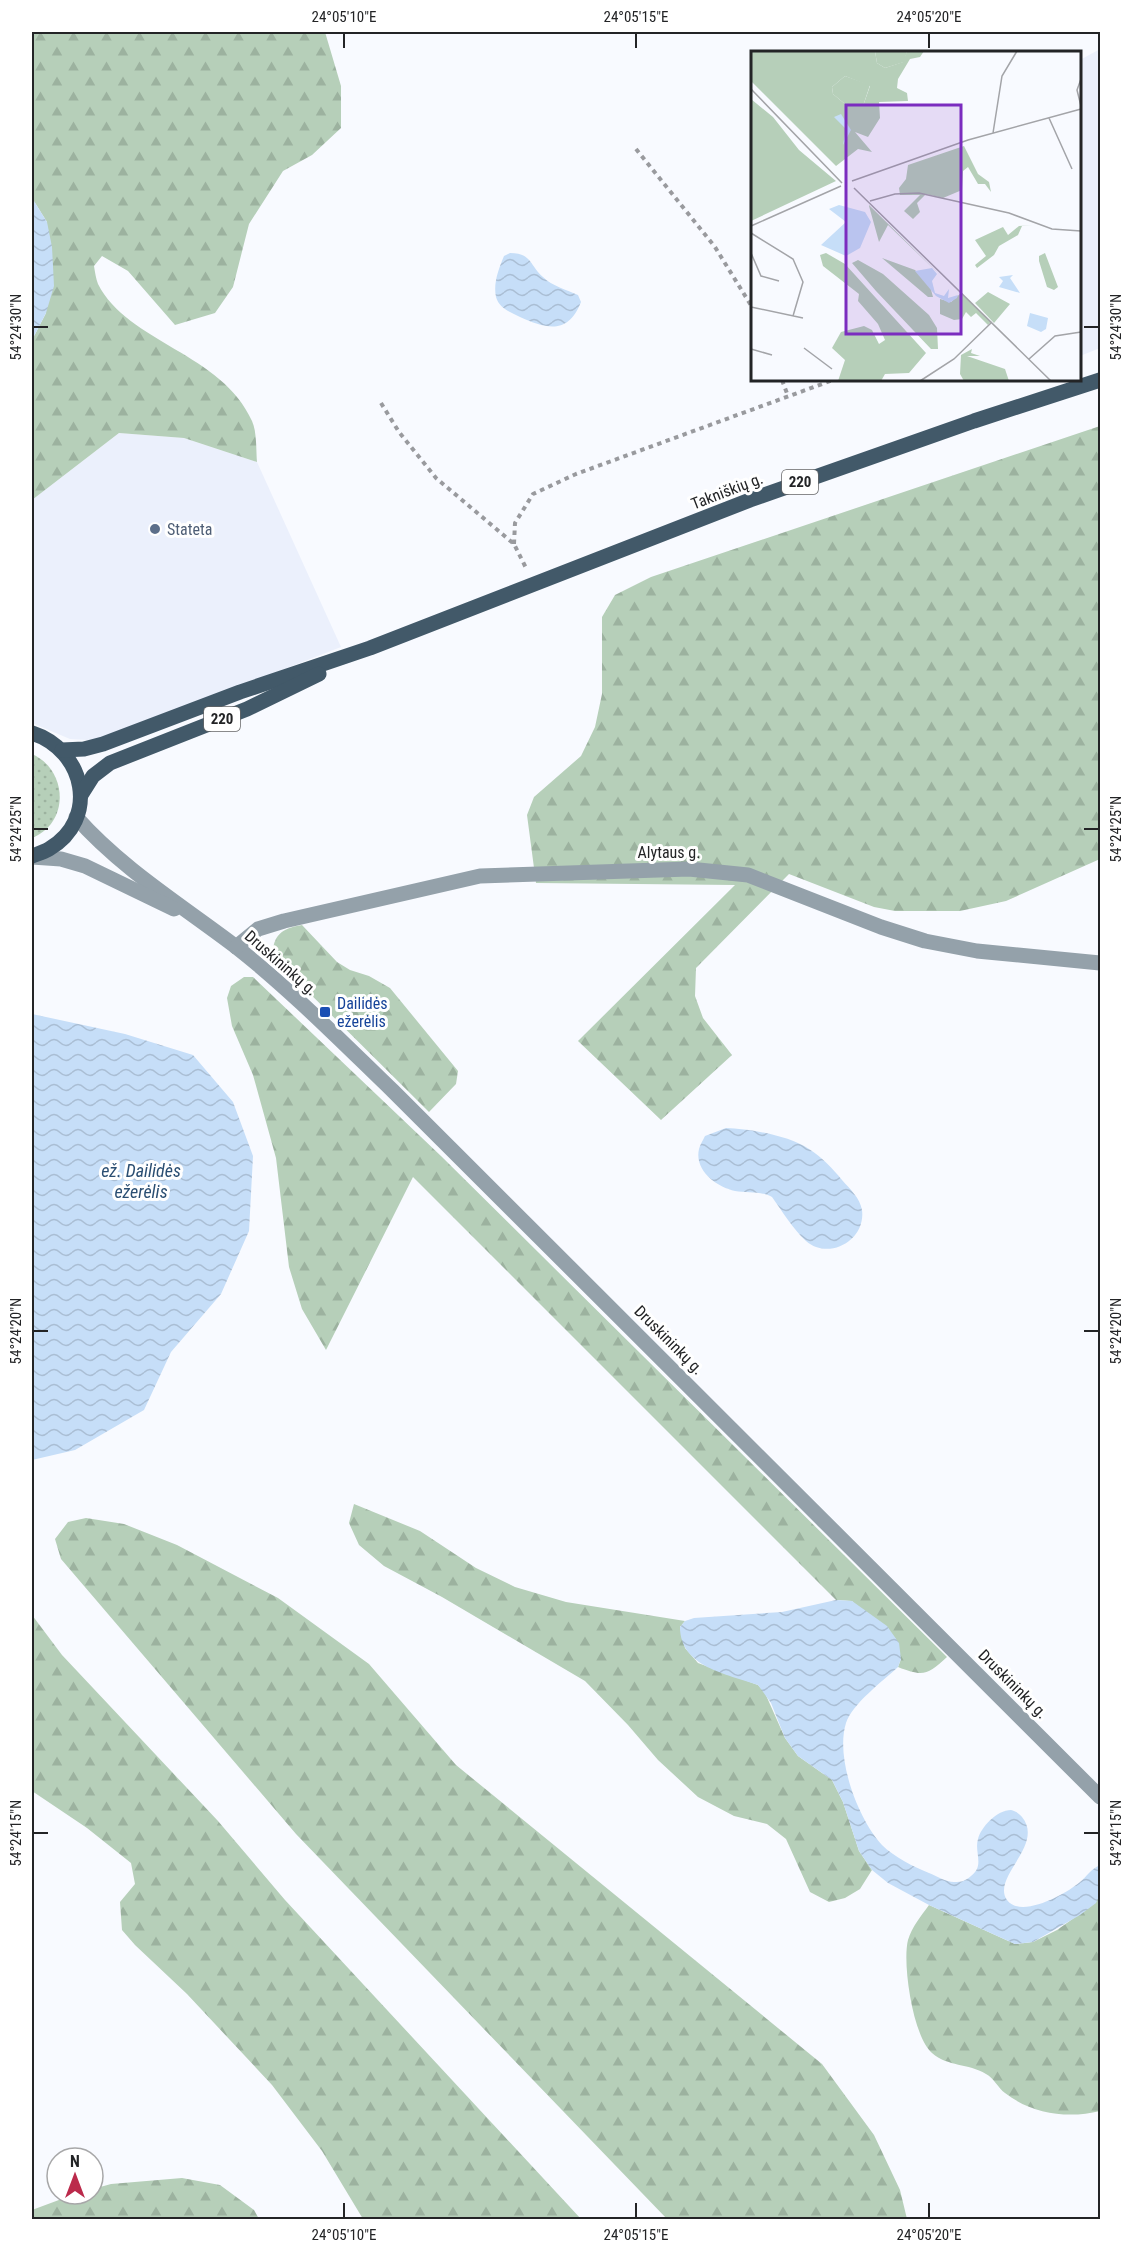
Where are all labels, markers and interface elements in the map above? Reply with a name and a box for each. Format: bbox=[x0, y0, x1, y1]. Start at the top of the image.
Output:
text: 24°05'10"E bbox=[312, 8, 376, 26]
text: 24°05'15"E bbox=[604, 8, 668, 26]
text: 24°05'20"E bbox=[897, 8, 961, 26]
inset map bbox=[751, 51, 1081, 381]
text: 54°24'30"N bbox=[7, 294, 25, 360]
text: 54°24'30"N bbox=[1107, 294, 1125, 360]
street label: Takniškių g. bbox=[688, 469, 766, 513]
road number: 220 bbox=[782, 470, 818, 494]
place label: Stateta bbox=[167, 520, 212, 539]
marker: Stateta bbox=[148, 522, 162, 536]
road number: 220 bbox=[204, 707, 240, 731]
text: 54°24'25"N bbox=[7, 796, 25, 862]
text: 54°24'25"N bbox=[1107, 796, 1125, 862]
street label: Alytaus g. bbox=[638, 843, 700, 862]
street label: Druskininkų g. bbox=[241, 926, 321, 1000]
place label: Dailidės ežerėlis bbox=[337, 994, 388, 1031]
marker: Dailidės ežerėlis bbox=[318, 1005, 332, 1019]
water label: ež. Dailidės ežerėlis bbox=[101, 1160, 181, 1202]
text: 54°24'20"N bbox=[7, 1298, 25, 1364]
text: 54°24'20"N bbox=[1107, 1298, 1125, 1364]
street label: Druskininkų g. bbox=[631, 1302, 707, 1378]
street label: Druskininkų g. bbox=[975, 1646, 1051, 1722]
text: 54°24'15"N bbox=[7, 1800, 25, 1866]
text: 54°24'15"N bbox=[1107, 1800, 1125, 1866]
north arrow bbox=[45, 2146, 105, 2206]
text: N bbox=[70, 2152, 80, 2171]
text: 24°05'10"E bbox=[312, 2226, 376, 2244]
text: 24°05'15"E bbox=[604, 2226, 668, 2244]
text: 24°05'20"E bbox=[897, 2226, 961, 2244]

